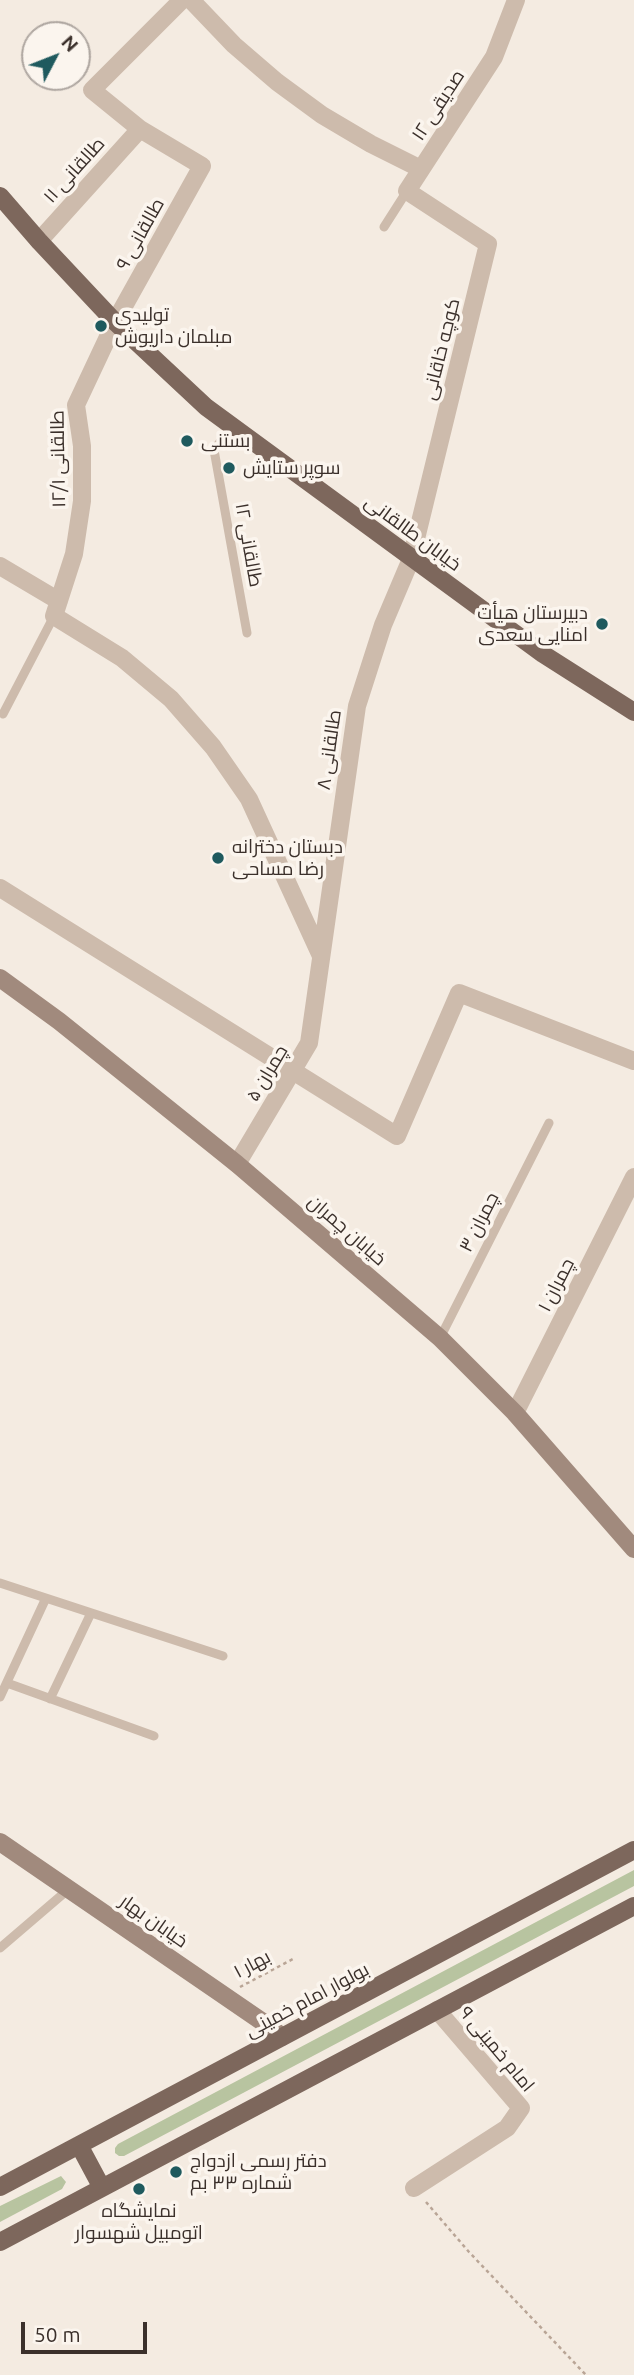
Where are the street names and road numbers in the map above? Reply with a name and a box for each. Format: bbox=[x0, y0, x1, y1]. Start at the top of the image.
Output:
street label: صدیقی ۱۲ bbox=[407, 65, 469, 145]
street label: طالقانی ۱۱ bbox=[39, 132, 109, 208]
street label: طالقانی ۹ bbox=[111, 194, 169, 274]
street label: کوچه خاقانی bbox=[417, 296, 465, 402]
street label: طالقانی ۱۲/۱ bbox=[46, 410, 70, 508]
street label: خیابان طالقانی bbox=[360, 490, 466, 576]
street label: طالقانی ۱۲ bbox=[230, 501, 268, 589]
street label: طالقانی ۸ bbox=[312, 708, 346, 792]
street label: چمران ۵ bbox=[241, 1041, 293, 1105]
street label: چمران ۳ bbox=[454, 1188, 504, 1256]
street label: خیابان چمران bbox=[303, 1190, 391, 1270]
street label: چمران ۱ bbox=[533, 1254, 579, 1316]
street label: خیابان بهار bbox=[116, 1889, 192, 1953]
street label: بهار ۱ bbox=[230, 1945, 274, 1983]
street label: بولوار امام خمینی bbox=[241, 1958, 373, 2042]
street label: امام خمینی ۹ bbox=[455, 2002, 539, 2096]

